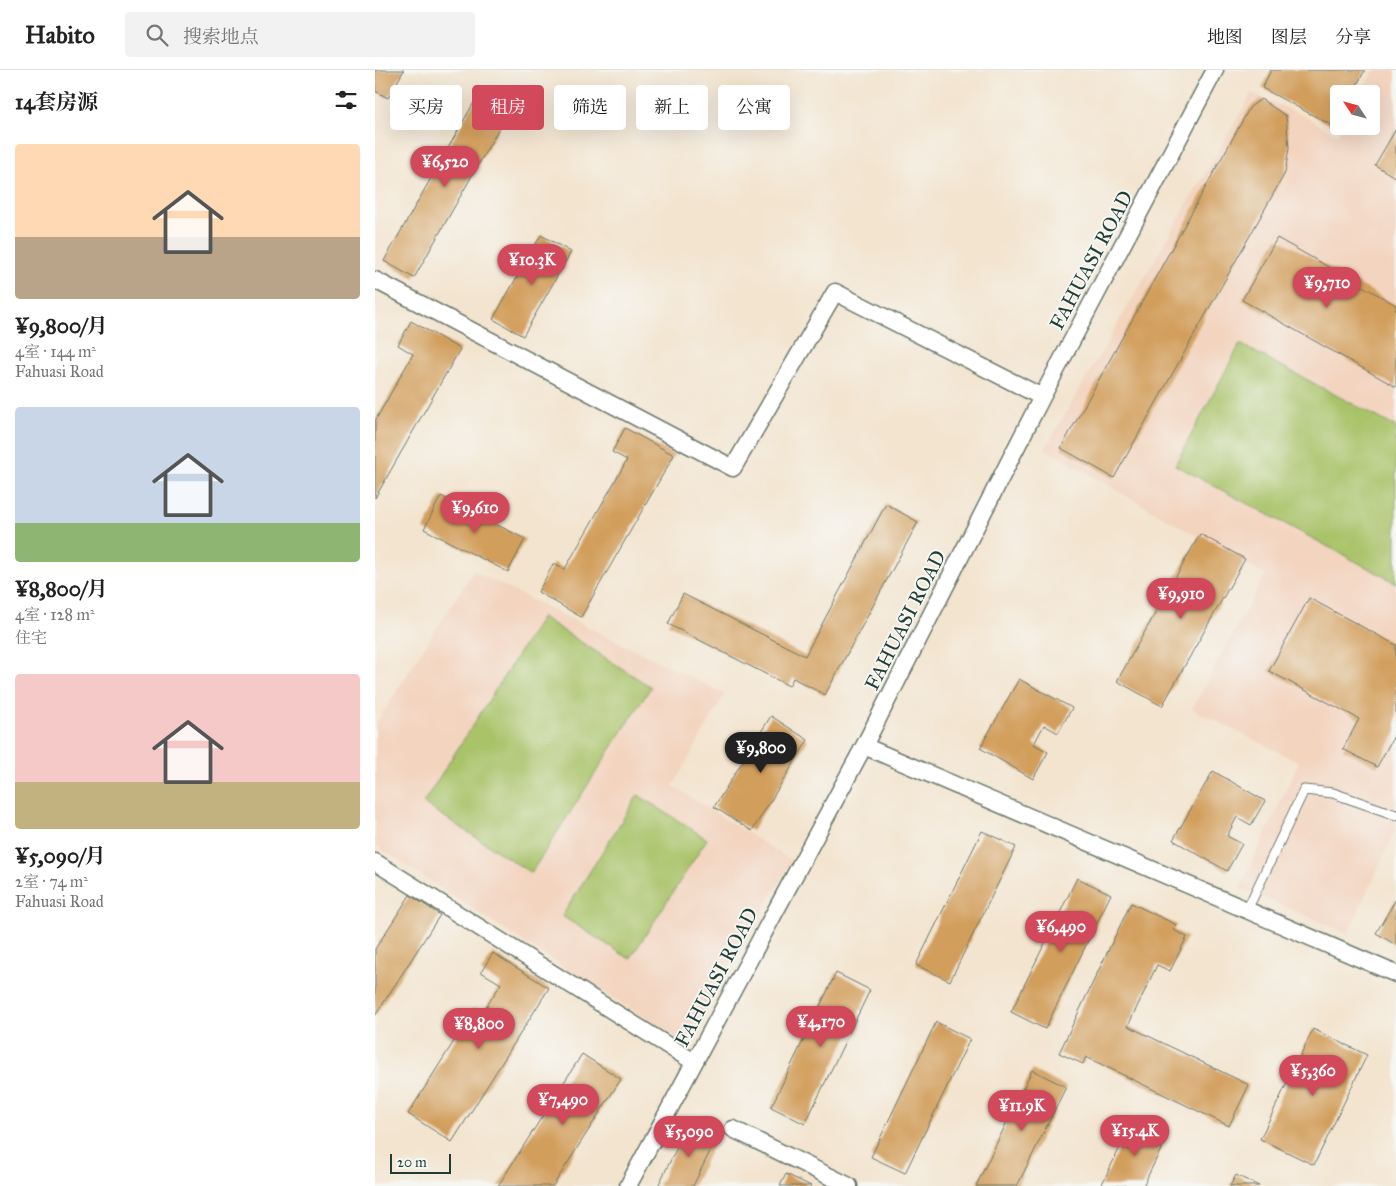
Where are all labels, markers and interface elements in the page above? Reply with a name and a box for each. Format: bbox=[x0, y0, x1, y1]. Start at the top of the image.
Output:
search box bbox=[125, 12, 475, 57]
text: Habito bbox=[25, 20, 95, 50]
icon: search bbox=[143, 21, 171, 49]
text: 搜索地点 bbox=[183, 25, 259, 48]
text: 地图 bbox=[1207, 26, 1243, 48]
text: 图层 bbox=[1271, 26, 1307, 48]
text: 分享 bbox=[1335, 26, 1371, 48]
chip: 买房 bbox=[390, 85, 462, 130]
chip: 租房 bbox=[472, 85, 544, 130]
chip: 筛选 bbox=[554, 85, 626, 130]
chip: 新上 bbox=[636, 85, 708, 130]
chip: 公寓 bbox=[718, 85, 790, 130]
north arrow bbox=[1330, 85, 1380, 135]
map controls bbox=[1330, 85, 1380, 135]
icon: filters bbox=[332, 86, 360, 114]
text: 14套房源 bbox=[15, 89, 98, 115]
pin: ¥6,520 bbox=[404, 146, 486, 188]
text: ¥6,520 bbox=[421, 152, 469, 171]
icon: home bbox=[143, 177, 233, 267]
street label: FAHUASI ROAD bbox=[1044, 186, 1138, 334]
pin: ¥10.3K bbox=[491, 244, 573, 286]
text: ¥10.3K bbox=[508, 250, 556, 269]
pin: ¥9,710 bbox=[1286, 266, 1368, 309]
text: ¥9,710 bbox=[1304, 273, 1350, 292]
text: ¥9,800/月 bbox=[15, 313, 108, 339]
text: 4室 · 144 m² bbox=[15, 342, 96, 361]
text: Fahuasi Road bbox=[15, 362, 104, 381]
icon: home bbox=[143, 440, 233, 530]
pin: ¥9,610 bbox=[434, 492, 516, 534]
text: ¥9,610 bbox=[452, 498, 498, 517]
street label: FAHUASI ROAD bbox=[859, 546, 951, 694]
text: ¥8,800/月 bbox=[15, 576, 108, 602]
pin: ¥9,910 bbox=[1140, 578, 1222, 620]
text: ¥9,910 bbox=[1157, 584, 1205, 603]
text: 4室 · 128 m² bbox=[15, 605, 95, 624]
text: 住宅 bbox=[15, 628, 47, 647]
icon: home bbox=[143, 707, 233, 797]
pin: ¥9,800 bbox=[720, 732, 802, 774]
text: ¥9,800 bbox=[736, 738, 786, 757]
text: ¥5,090/月 bbox=[15, 843, 106, 869]
text: 2室 · 74 m² bbox=[15, 872, 88, 891]
text: Fahuasi Road bbox=[15, 892, 104, 911]
street label: FAHUASI ROAD bbox=[669, 903, 763, 1051]
pin: ¥6,490 bbox=[1020, 910, 1102, 953]
text: ¥6,490 bbox=[1036, 917, 1086, 936]
pin: ¥4,170 bbox=[780, 1006, 862, 1048]
pin: ¥8,800 bbox=[438, 1008, 520, 1050]
text: ¥4,170 bbox=[797, 1012, 845, 1031]
text: ¥8,800 bbox=[454, 1014, 504, 1033]
pin: ¥5,360 bbox=[1272, 1054, 1354, 1097]
text: ¥5,360 bbox=[1290, 1061, 1336, 1080]
pin: ¥7,490 bbox=[522, 1084, 604, 1126]
text: ¥7,490 bbox=[538, 1090, 588, 1109]
pin: ¥11.9K bbox=[981, 1090, 1063, 1132]
text: ¥11.9K bbox=[999, 1096, 1045, 1115]
pin: ¥15.4K bbox=[1094, 1114, 1176, 1157]
pin: ¥5,090 bbox=[648, 1116, 730, 1158]
text: ¥15.4K bbox=[1111, 1121, 1159, 1140]
text: ¥5,090 bbox=[665, 1122, 713, 1141]
scale bar bbox=[390, 1151, 451, 1174]
text: 20 m bbox=[397, 1154, 427, 1171]

